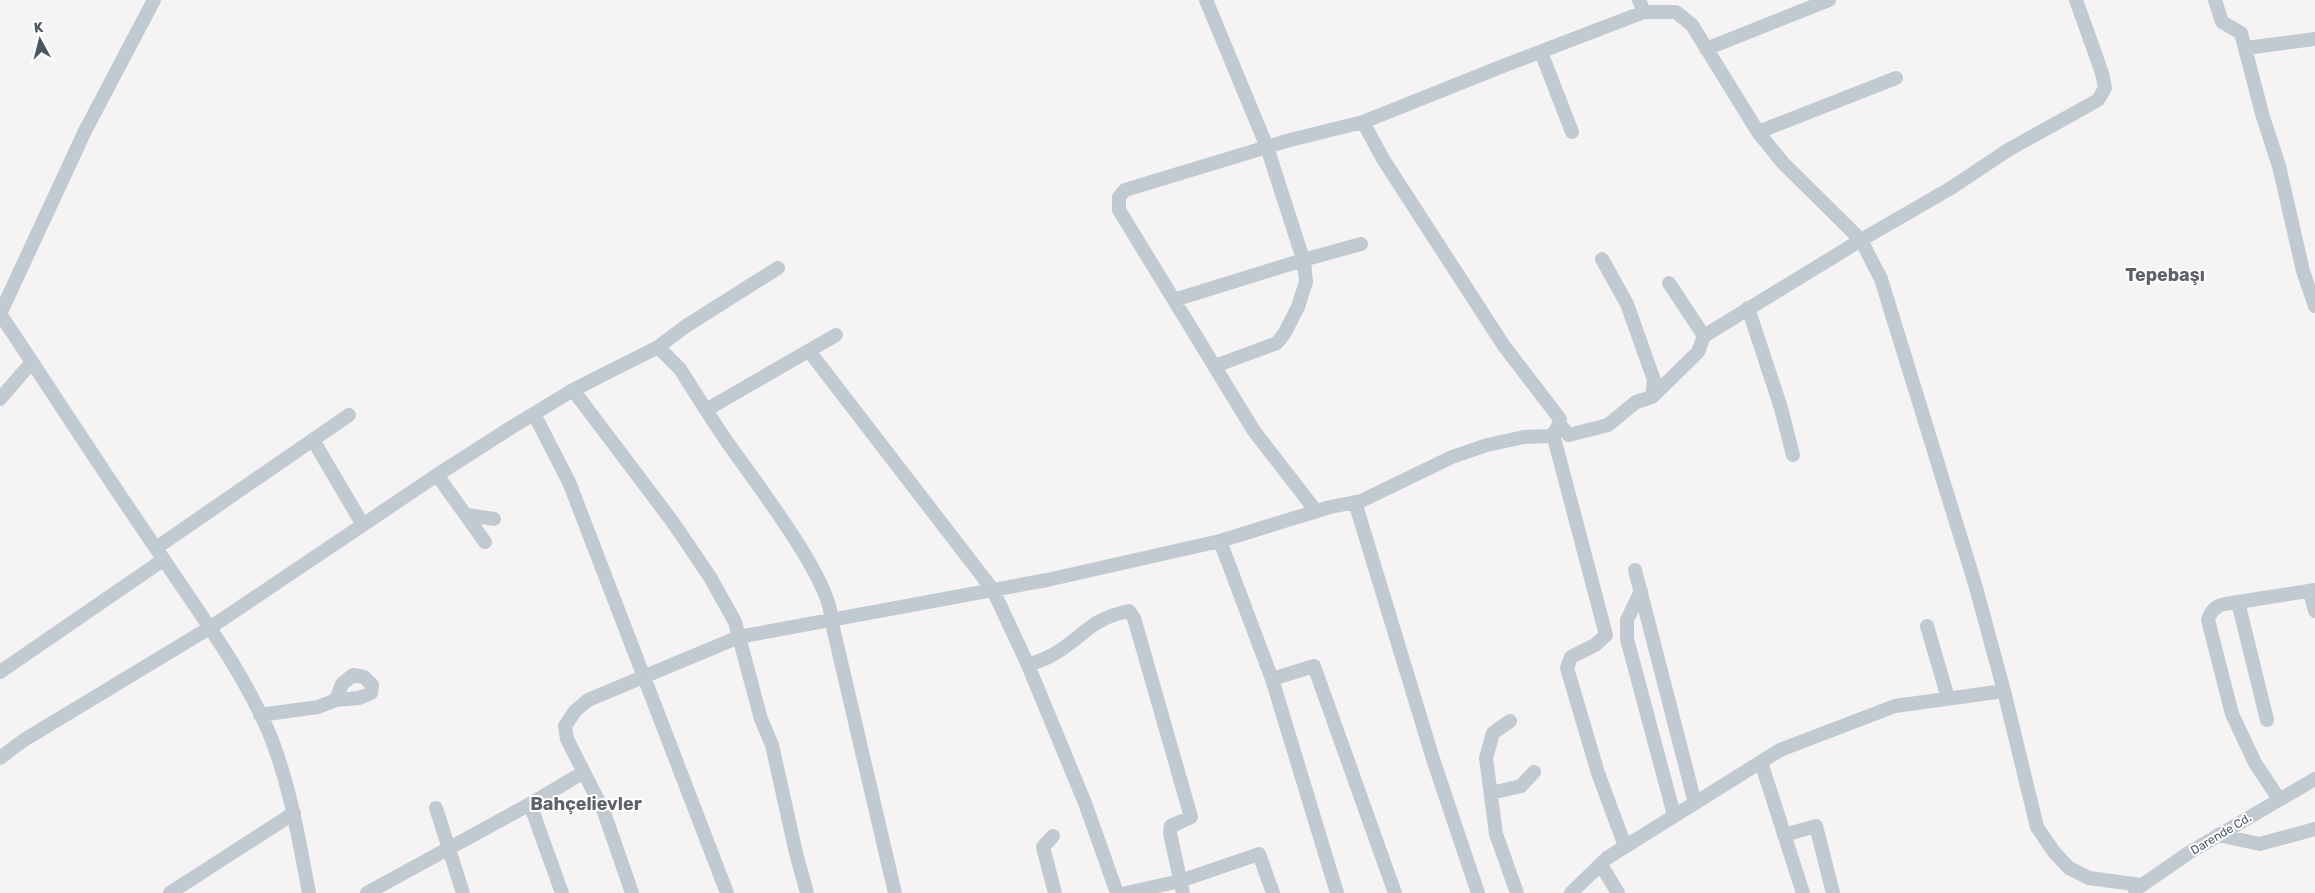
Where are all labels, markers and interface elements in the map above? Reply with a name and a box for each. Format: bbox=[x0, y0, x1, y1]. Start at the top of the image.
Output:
north arrow bbox=[15, 15, 65, 65]
text: K bbox=[33, 19, 45, 37]
district label: Tepebaşı bbox=[2125, 264, 2205, 286]
district label: Bahçelievler bbox=[530, 793, 642, 815]
street label: Darende Cd. bbox=[2188, 810, 2254, 858]

